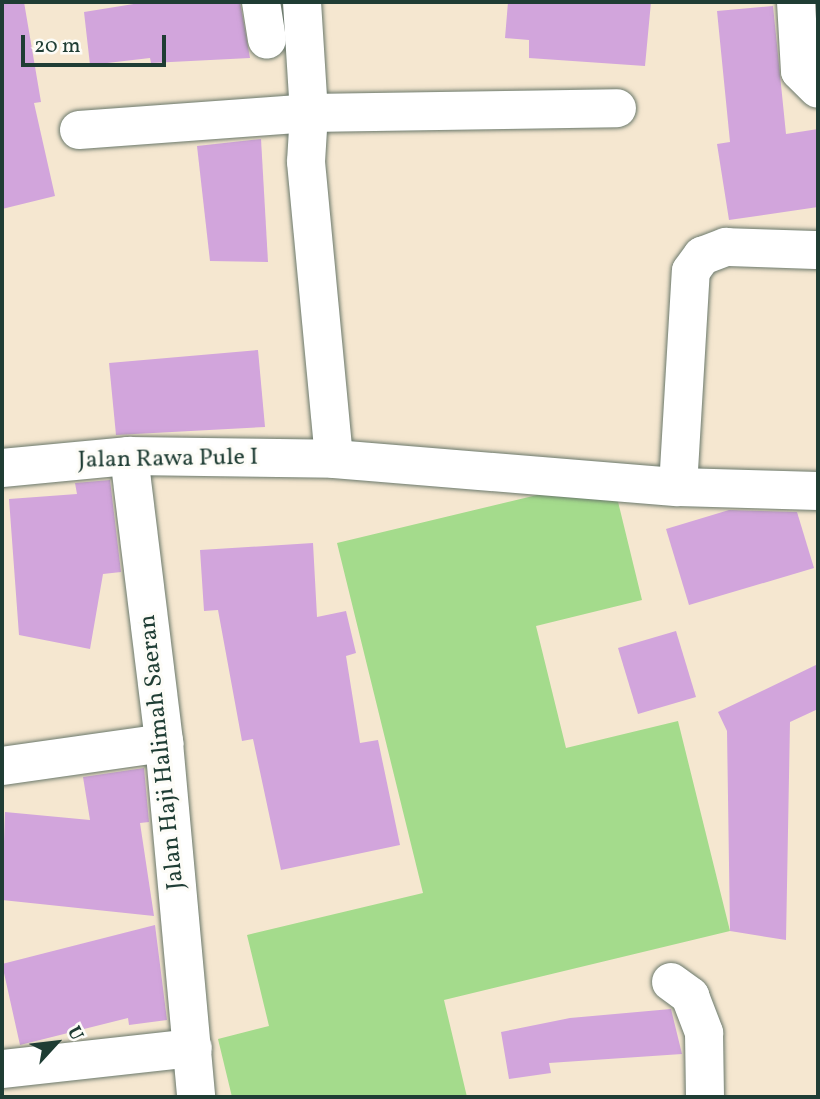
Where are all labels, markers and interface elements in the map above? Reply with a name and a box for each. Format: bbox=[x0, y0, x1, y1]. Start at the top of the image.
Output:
scale bar bbox=[24, 21, 170, 65]
text: 20 m bbox=[34, 32, 80, 61]
street label: Jalan Rawa Pule I bbox=[78, 444, 258, 476]
street label: Jalan Haji Halimah Saeran bbox=[134, 613, 192, 891]
north arrow bbox=[21, 1008, 91, 1078]
text: U bbox=[60, 1022, 89, 1045]

